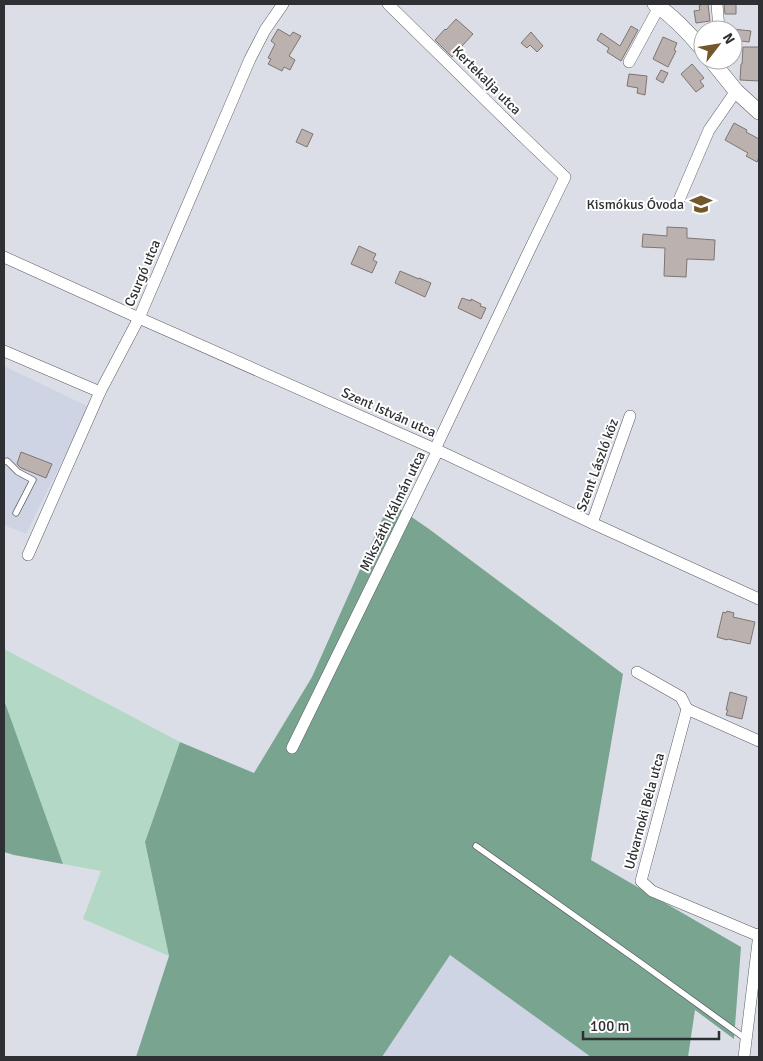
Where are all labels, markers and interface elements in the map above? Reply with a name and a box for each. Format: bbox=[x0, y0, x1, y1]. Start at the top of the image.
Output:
north arrow bbox=[693, 20, 743, 70]
text: N bbox=[719, 30, 739, 47]
street label: Kertekalja utca bbox=[449, 42, 525, 118]
school or university icon: Kismókus Óvoda bbox=[688, 191, 714, 217]
place label: Kismókus Óvoda bbox=[586, 196, 684, 213]
street label: Csurgó utca bbox=[121, 237, 164, 309]
street label: Szent István utca bbox=[339, 384, 439, 441]
street label: Szent László köz bbox=[573, 417, 622, 514]
street label: Mikszáth Kálmán utca bbox=[356, 448, 429, 574]
street label: Udvarnoki Béla utca bbox=[621, 751, 668, 871]
scale bar bbox=[583, 1008, 719, 1040]
text: 100 m bbox=[590, 1017, 630, 1035]

